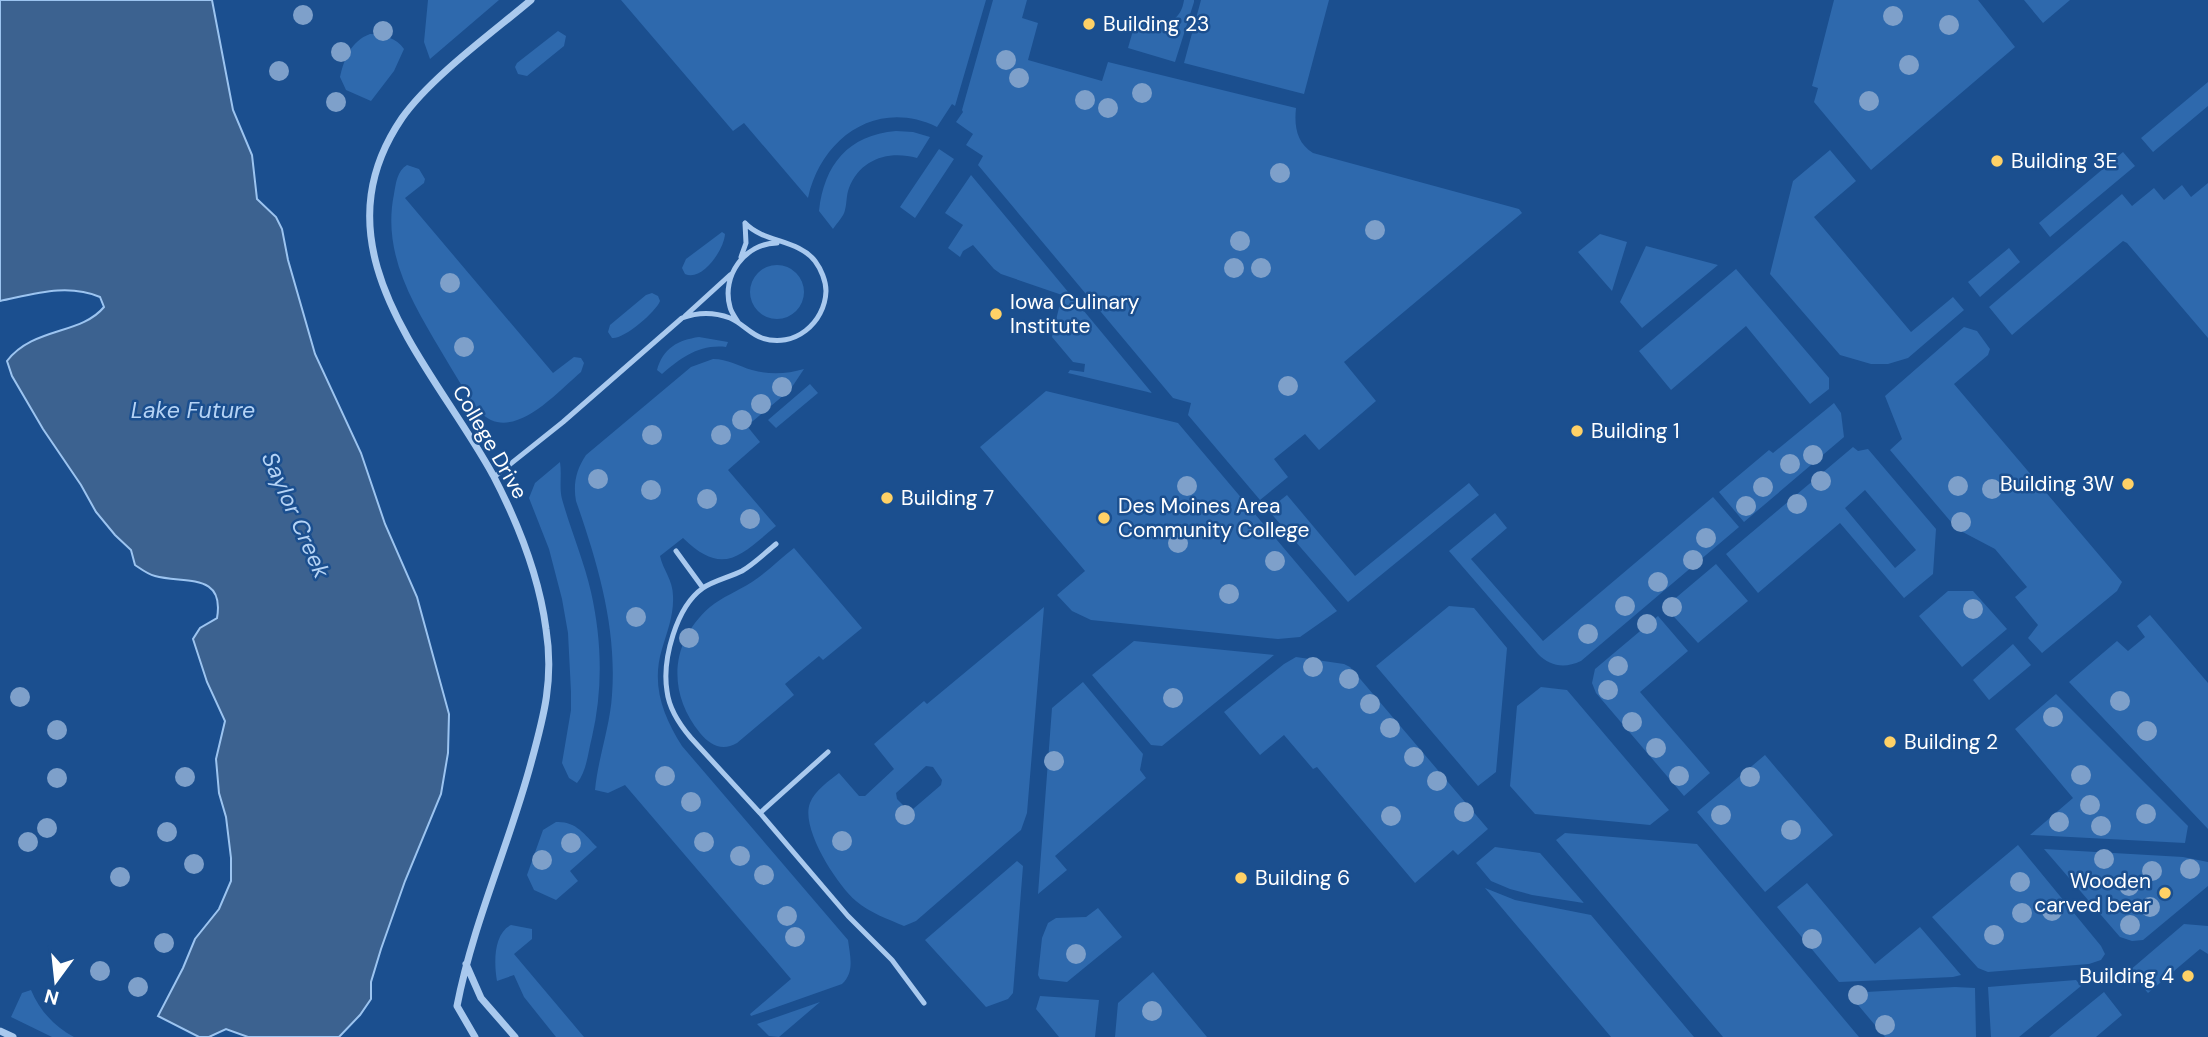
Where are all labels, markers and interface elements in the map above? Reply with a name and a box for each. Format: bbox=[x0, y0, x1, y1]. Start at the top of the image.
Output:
place label: Building 23 bbox=[1103, 10, 1210, 38]
marker: Building 23 bbox=[1081, 16, 1097, 32]
place label: Building 3E bbox=[2011, 147, 2117, 175]
marker: Building 3E bbox=[1989, 153, 2005, 169]
place label: Iowa Culinary Institute bbox=[1010, 288, 1140, 340]
marker: Iowa Culinary Institute bbox=[988, 306, 1004, 322]
street label: College Drive bbox=[446, 380, 534, 504]
water label: Lake Future bbox=[131, 395, 255, 425]
place label: Building 1 bbox=[1591, 417, 1680, 445]
marker: Building 1 bbox=[1569, 423, 1585, 439]
water label: Saylor Creek bbox=[255, 447, 337, 583]
place label: Building 3W bbox=[2000, 470, 2114, 498]
marker: Building 3W bbox=[2120, 476, 2136, 492]
place label: Building 7 bbox=[901, 484, 994, 512]
marker: Building 7 bbox=[879, 490, 895, 506]
place label: Des Moines Area Community College bbox=[1118, 492, 1310, 544]
marker: Des Moines Area Community College bbox=[1096, 510, 1112, 526]
place label: Building 2 bbox=[1904, 728, 1998, 756]
marker: Building 2 bbox=[1882, 734, 1898, 750]
place label: Building 6 bbox=[1255, 864, 1350, 892]
place label: Wooden carved bear bbox=[2034, 867, 2151, 919]
marker: Building 6 bbox=[1233, 870, 1249, 886]
marker: Wooden carved bear bbox=[2157, 885, 2173, 901]
north arrow bbox=[21, 946, 91, 1016]
place label: Building 4 bbox=[2079, 962, 2174, 990]
marker: Building 4 bbox=[2180, 968, 2196, 984]
text: N bbox=[42, 983, 62, 1011]

